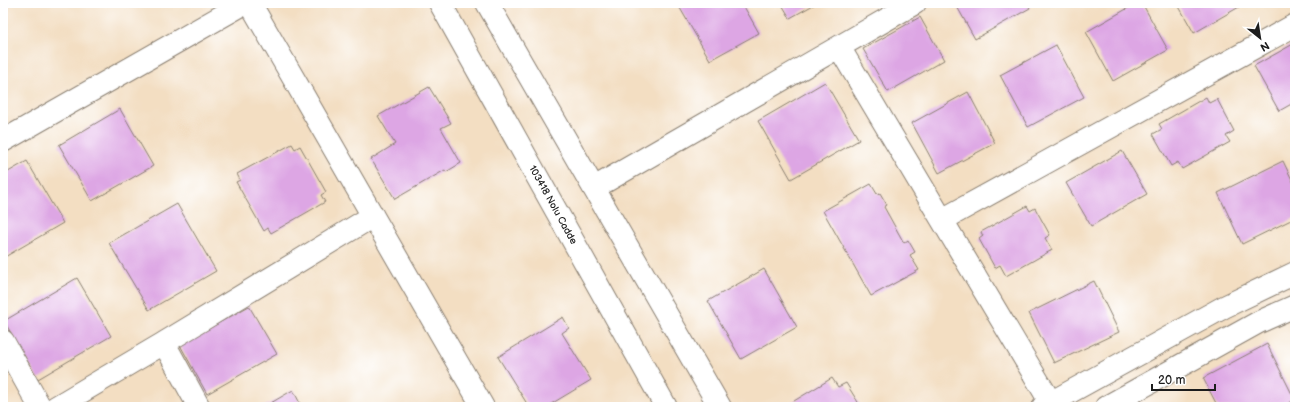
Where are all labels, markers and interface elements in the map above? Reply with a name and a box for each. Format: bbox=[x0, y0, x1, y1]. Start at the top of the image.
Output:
north arrow bbox=[1240, 18, 1280, 58]
text: N bbox=[1258, 39, 1272, 54]
street label: 103418 Nolu Cadde bbox=[526, 163, 580, 247]
scale bar bbox=[1152, 366, 1215, 392]
text: 20 m bbox=[1158, 373, 1185, 388]

